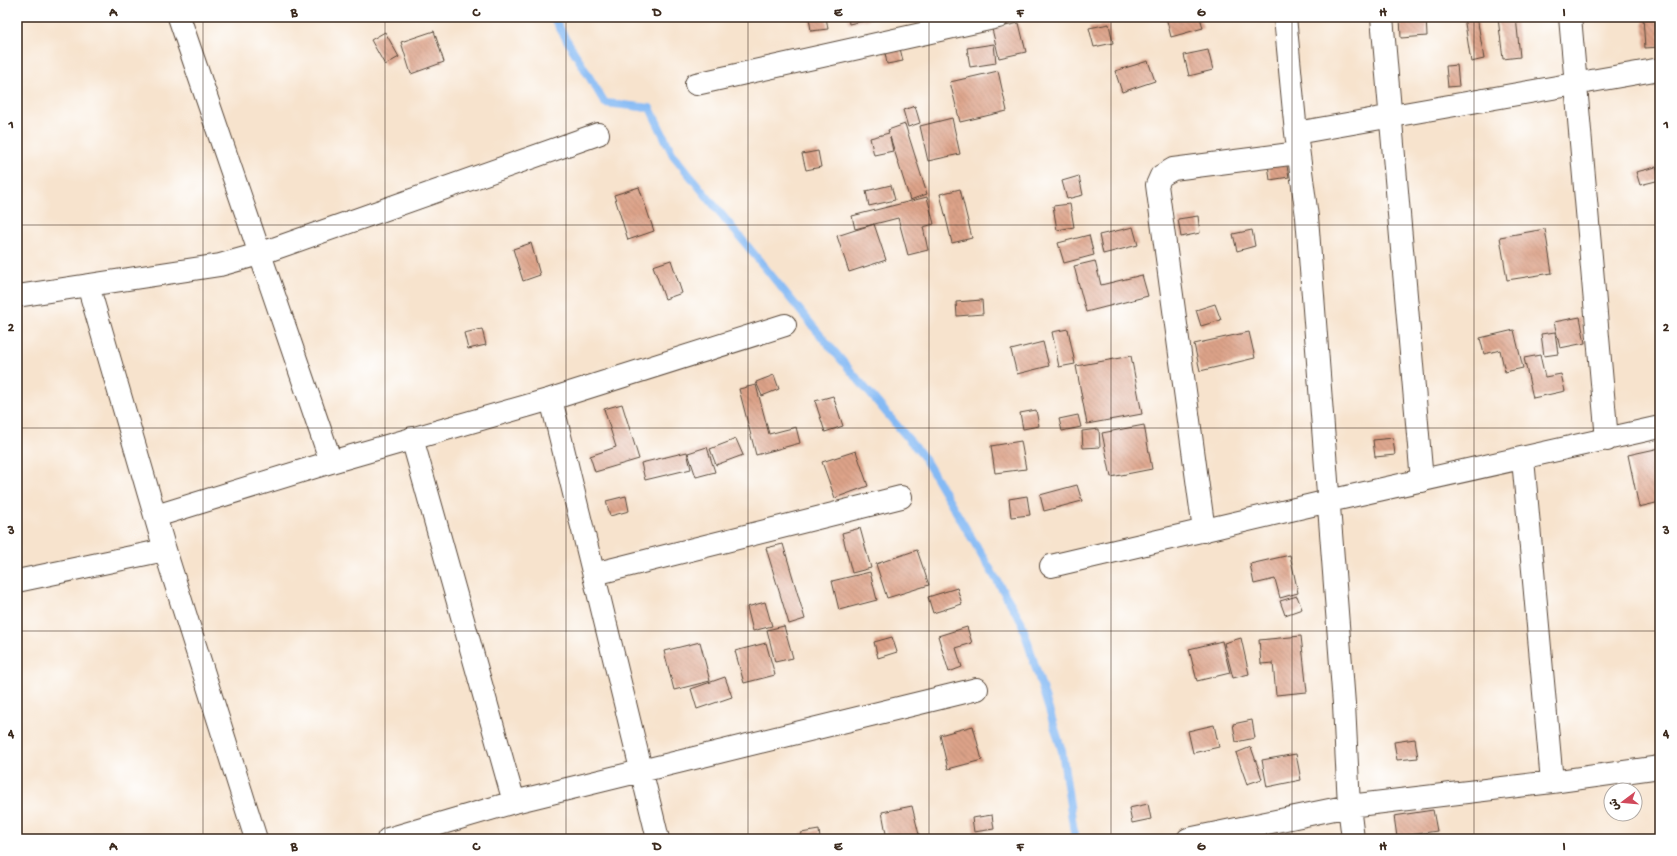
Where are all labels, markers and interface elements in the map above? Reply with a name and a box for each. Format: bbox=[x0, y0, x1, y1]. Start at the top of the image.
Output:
text: A bbox=[108, 6, 118, 21]
text: B bbox=[290, 6, 299, 21]
text: C bbox=[471, 6, 481, 21]
text: D bbox=[652, 6, 662, 21]
text: E bbox=[834, 6, 843, 21]
text: F bbox=[1016, 6, 1025, 21]
text: G bbox=[1197, 6, 1206, 21]
text: H bbox=[1379, 6, 1387, 21]
text: I bbox=[1562, 6, 1566, 21]
text: 1 bbox=[7, 118, 14, 133]
text: 1 bbox=[1662, 118, 1669, 133]
text: 2 bbox=[8, 321, 15, 336]
text: 2 bbox=[1663, 321, 1670, 336]
text: 3 bbox=[7, 524, 15, 539]
text: 3 bbox=[1662, 524, 1670, 539]
text: 4 bbox=[7, 727, 15, 742]
text: 4 bbox=[1662, 727, 1670, 742]
north arrow bbox=[1603, 782, 1643, 822]
text: ش bbox=[1608, 797, 1623, 812]
text: A bbox=[108, 840, 118, 855]
text: B bbox=[290, 840, 299, 855]
text: C bbox=[471, 840, 481, 855]
text: D bbox=[652, 840, 662, 855]
text: E bbox=[834, 840, 843, 855]
text: F bbox=[1016, 840, 1025, 855]
text: G bbox=[1197, 840, 1206, 855]
text: H bbox=[1379, 840, 1387, 855]
text: I bbox=[1562, 840, 1566, 855]

